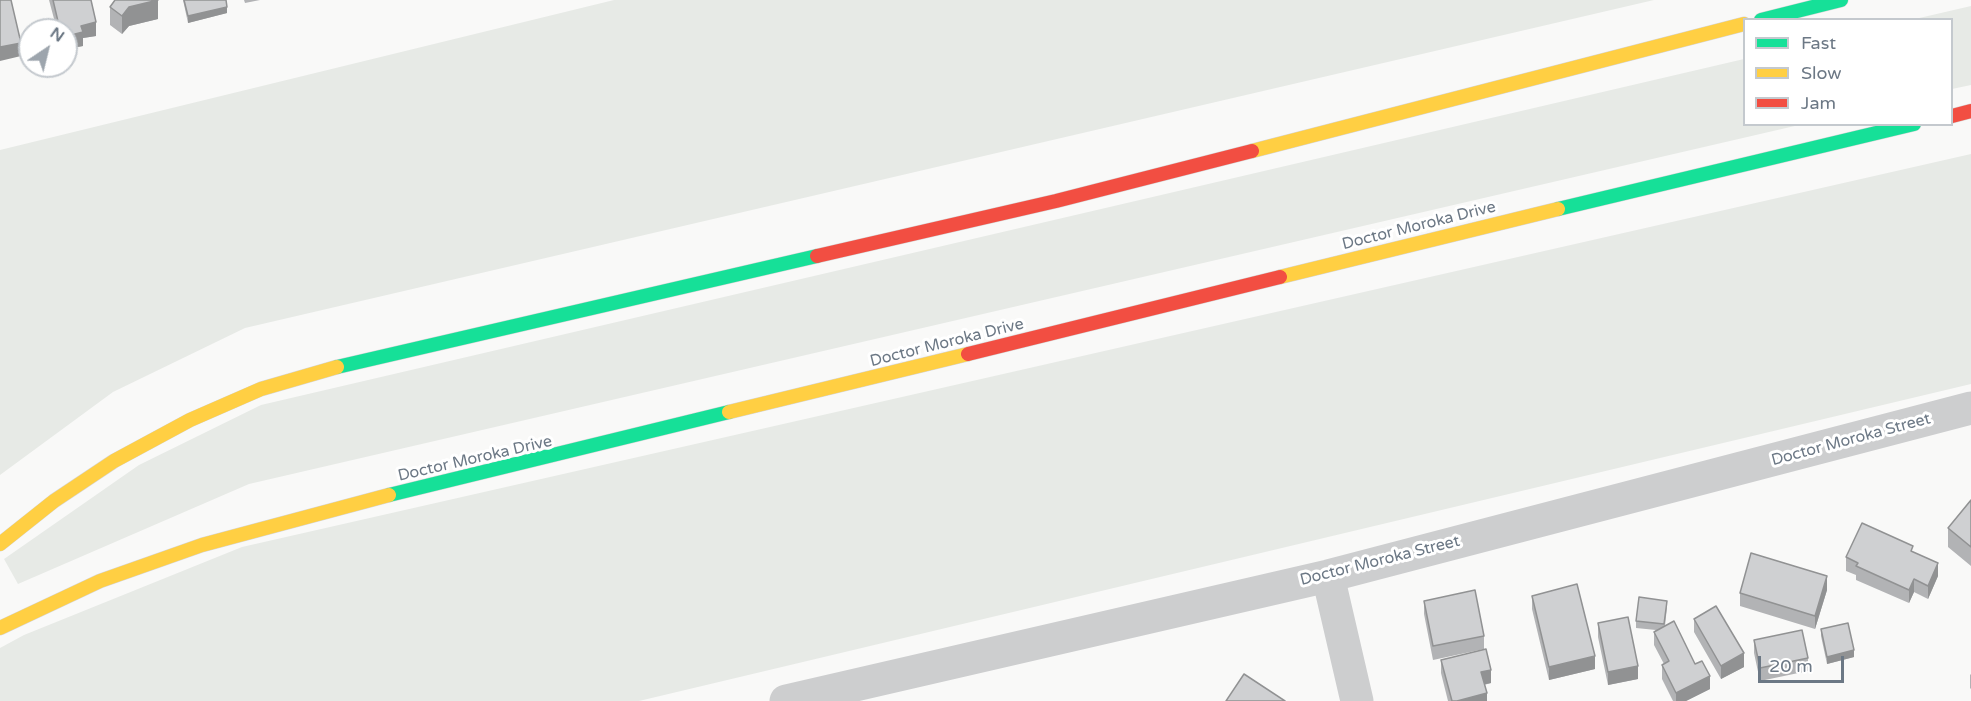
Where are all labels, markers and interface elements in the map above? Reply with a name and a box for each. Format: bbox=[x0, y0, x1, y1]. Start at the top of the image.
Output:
north arrow bbox=[18, 18, 78, 78]
legend bbox=[1743, 18, 1953, 126]
text: N bbox=[46, 23, 68, 47]
text: Fast bbox=[1801, 32, 1836, 54]
text: Slow bbox=[1801, 62, 1842, 84]
text: Jam bbox=[1801, 92, 1836, 114]
street label: Doctor Moroka Drive bbox=[1340, 198, 1498, 254]
street label: Doctor Moroka Drive bbox=[868, 315, 1026, 371]
street label: Doctor Moroka Street bbox=[1769, 410, 1933, 470]
street label: Doctor Moroka Drive bbox=[396, 432, 554, 486]
street label: Doctor Moroka Street bbox=[1298, 532, 1462, 590]
scale bar bbox=[1761, 644, 1846, 682]
text: 20 m bbox=[1769, 655, 1813, 677]

